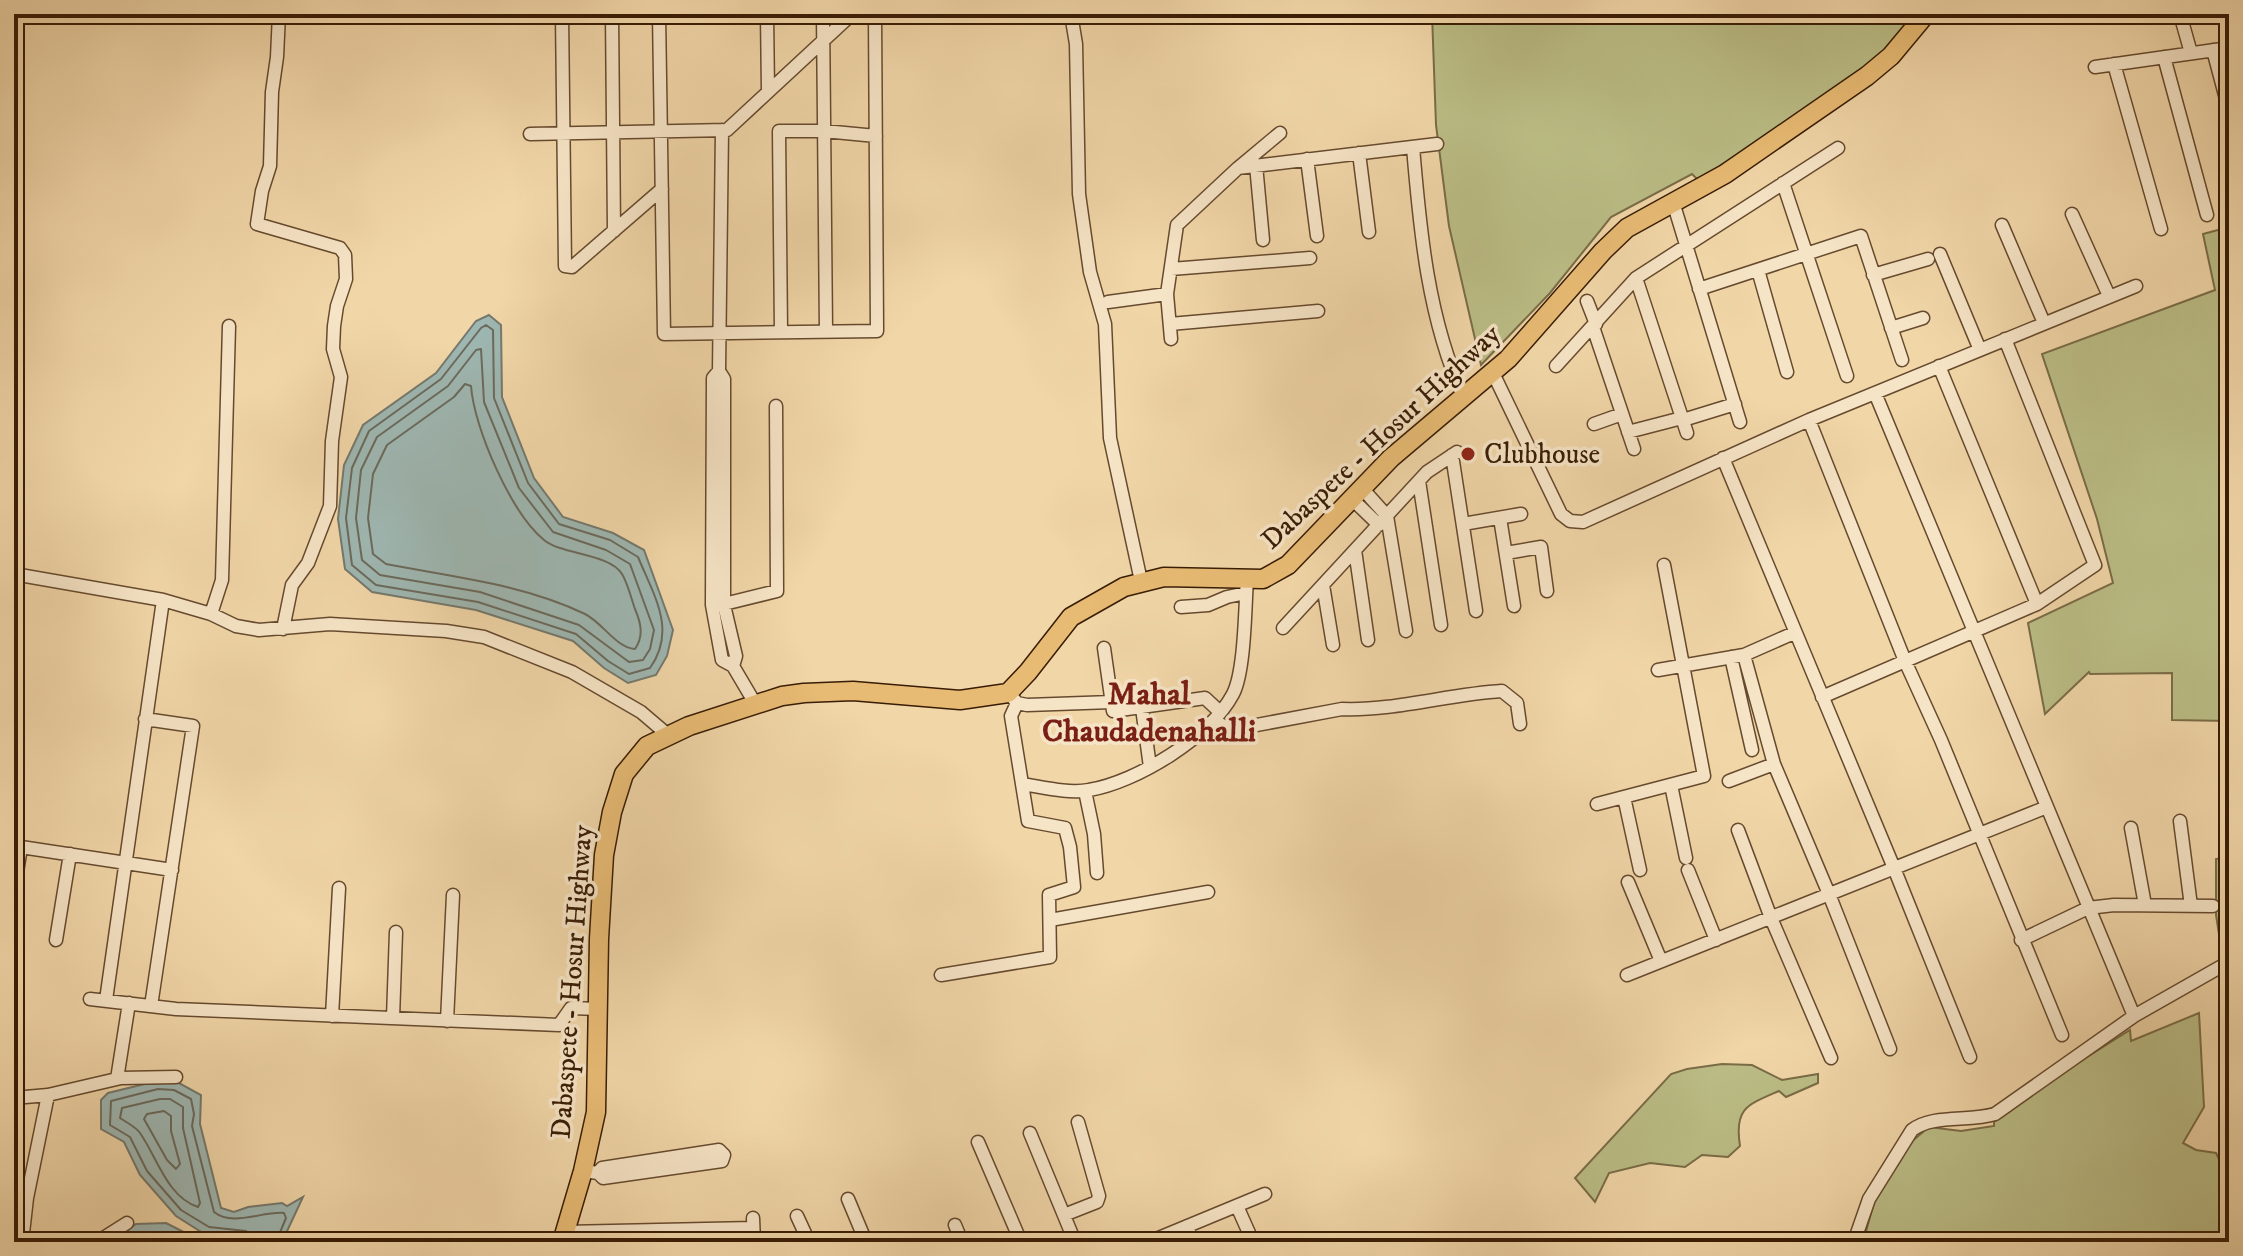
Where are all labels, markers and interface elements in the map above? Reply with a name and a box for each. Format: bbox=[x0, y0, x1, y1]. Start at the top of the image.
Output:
street label: Dabaspete - Hosur Highway bbox=[1254, 316, 1508, 557]
place label: Clubhouse bbox=[1484, 437, 1600, 472]
marker: Clubhouse bbox=[1459, 445, 1477, 463]
district label: Mahal Chaudadenahalli bbox=[1042, 675, 1256, 752]
street label: Dabaspete - Hosur Highway bbox=[544, 823, 600, 1140]

